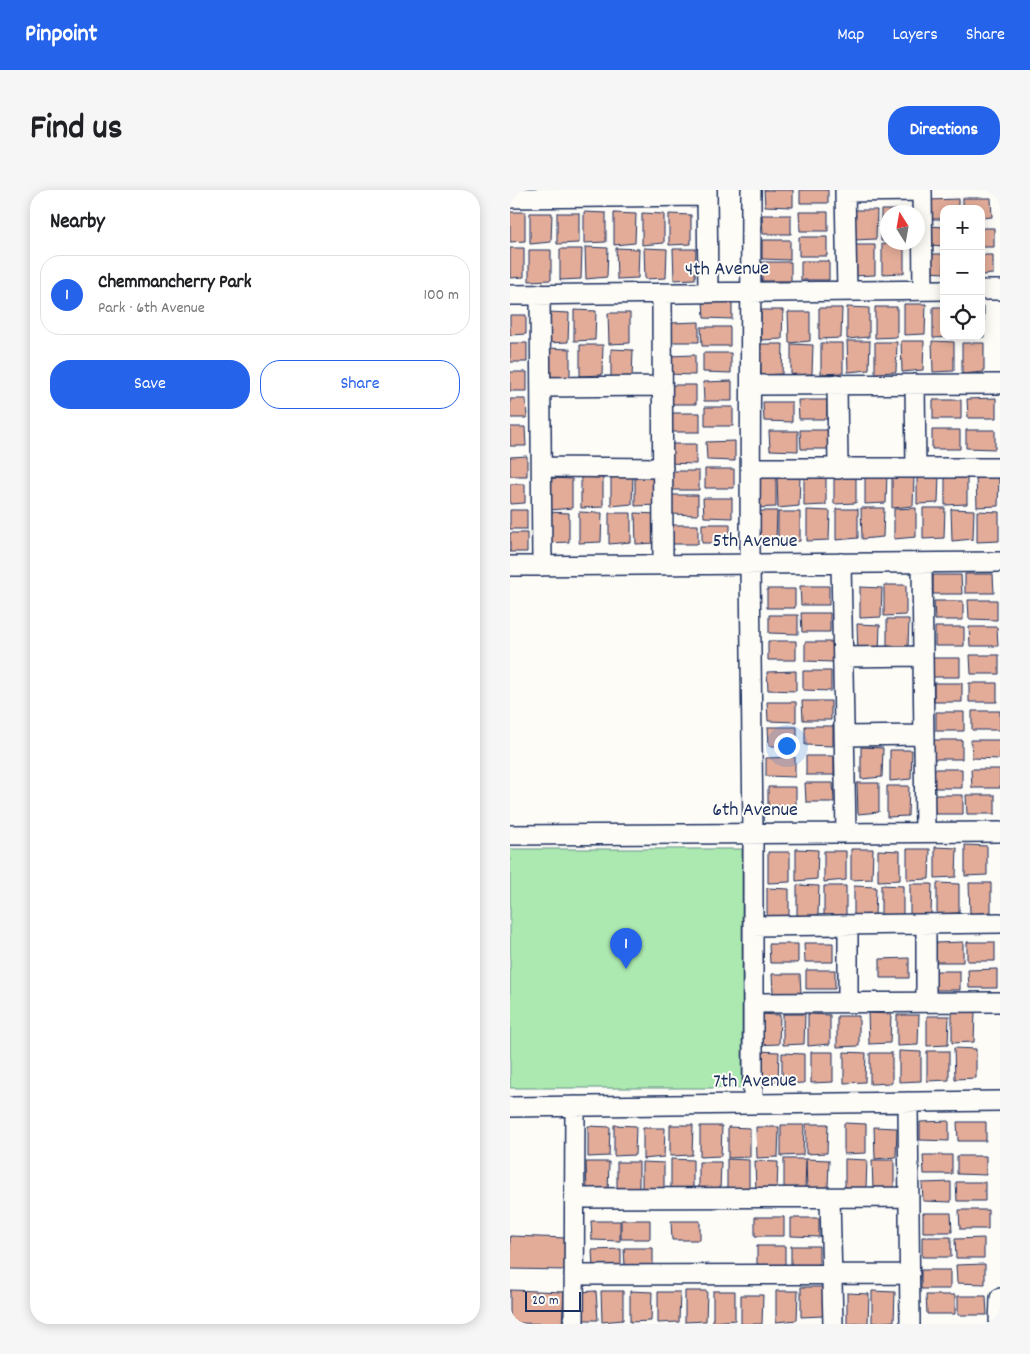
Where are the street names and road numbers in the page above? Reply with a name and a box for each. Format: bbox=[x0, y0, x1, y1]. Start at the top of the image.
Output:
street label: 4th Avenue bbox=[685, 255, 770, 285]
street label: 5th Avenue bbox=[712, 528, 798, 556]
street label: 6th Avenue bbox=[712, 797, 798, 825]
street label: 7th Avenue bbox=[713, 1067, 797, 1097]

